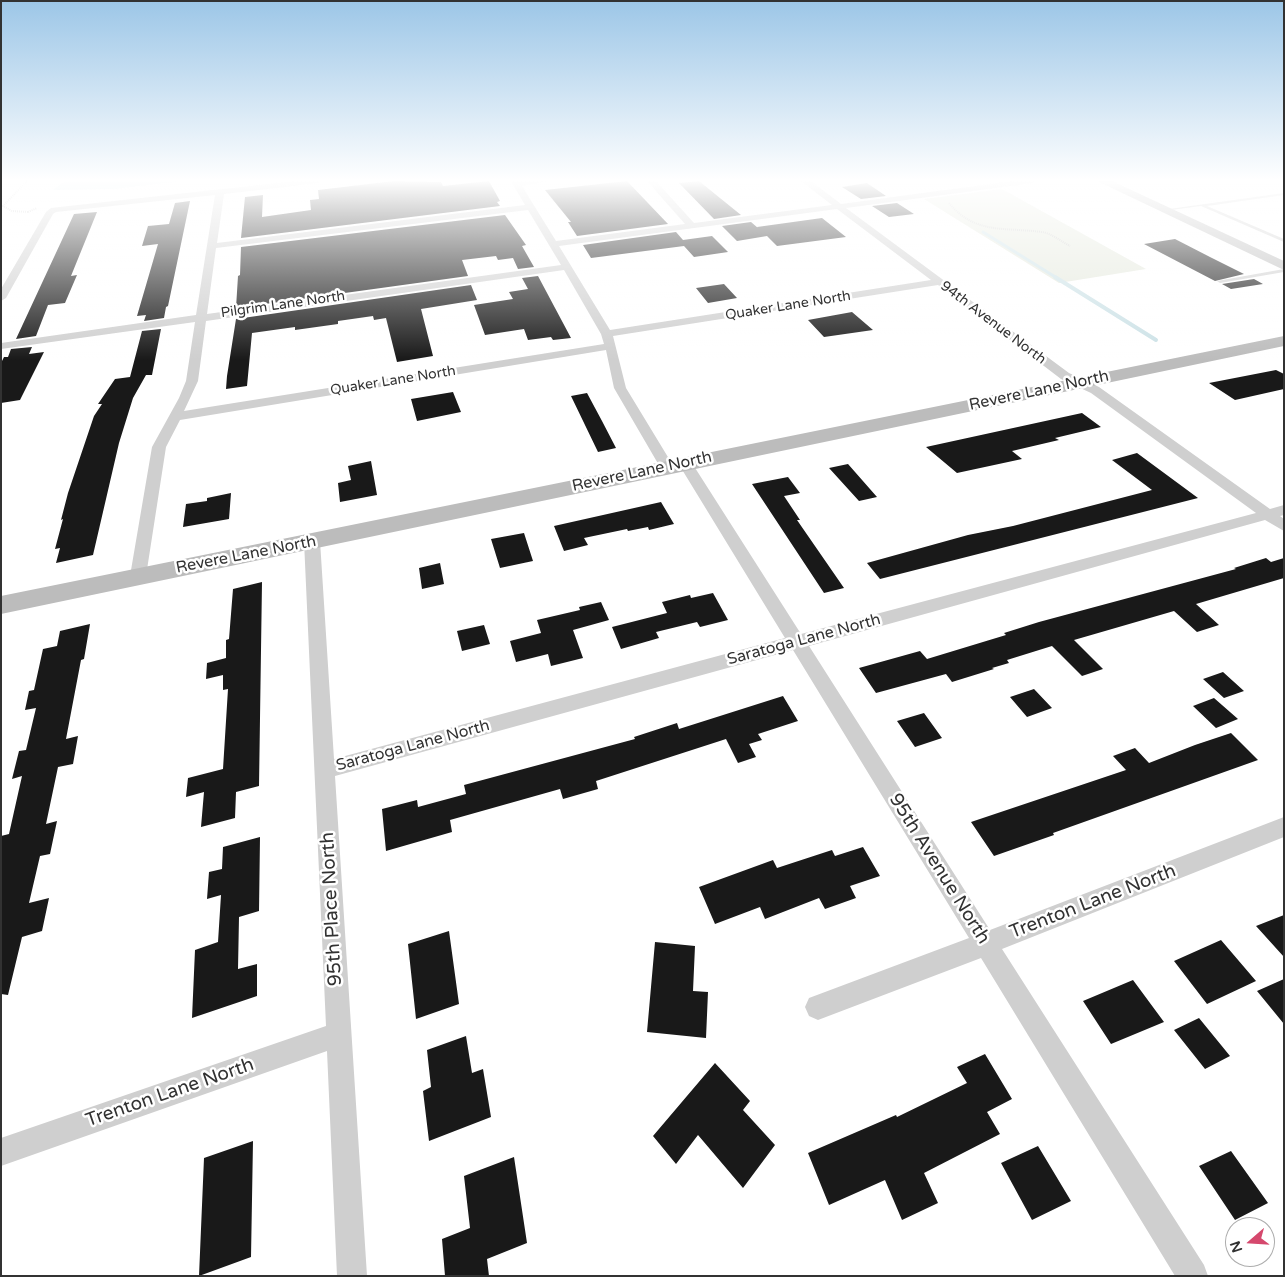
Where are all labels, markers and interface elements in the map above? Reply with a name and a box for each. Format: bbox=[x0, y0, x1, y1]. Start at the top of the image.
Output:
street label: 94th Avenue North bbox=[937, 278, 1049, 368]
street label: Pilgrim Lane North bbox=[220, 288, 346, 322]
street label: Quaker Lane North bbox=[724, 288, 852, 324]
street label: Quaker Lane North bbox=[329, 363, 457, 399]
street label: Revere Lane North bbox=[967, 367, 1111, 415]
street label: Revere Lane North bbox=[570, 448, 714, 496]
street label: Revere Lane North bbox=[174, 532, 318, 578]
street label: Saratoga Lane North bbox=[725, 610, 883, 670]
street label: Saratoga Lane North bbox=[334, 716, 492, 776]
street label: 95th Avenue North bbox=[883, 790, 995, 948]
street label: 95th Place North bbox=[317, 831, 347, 987]
street label: Trenton Lane North bbox=[1007, 860, 1179, 944]
street label: Trenton Lane North bbox=[83, 1054, 257, 1132]
north arrow bbox=[1225, 1217, 1275, 1267]
text: N bbox=[1226, 1239, 1246, 1255]

